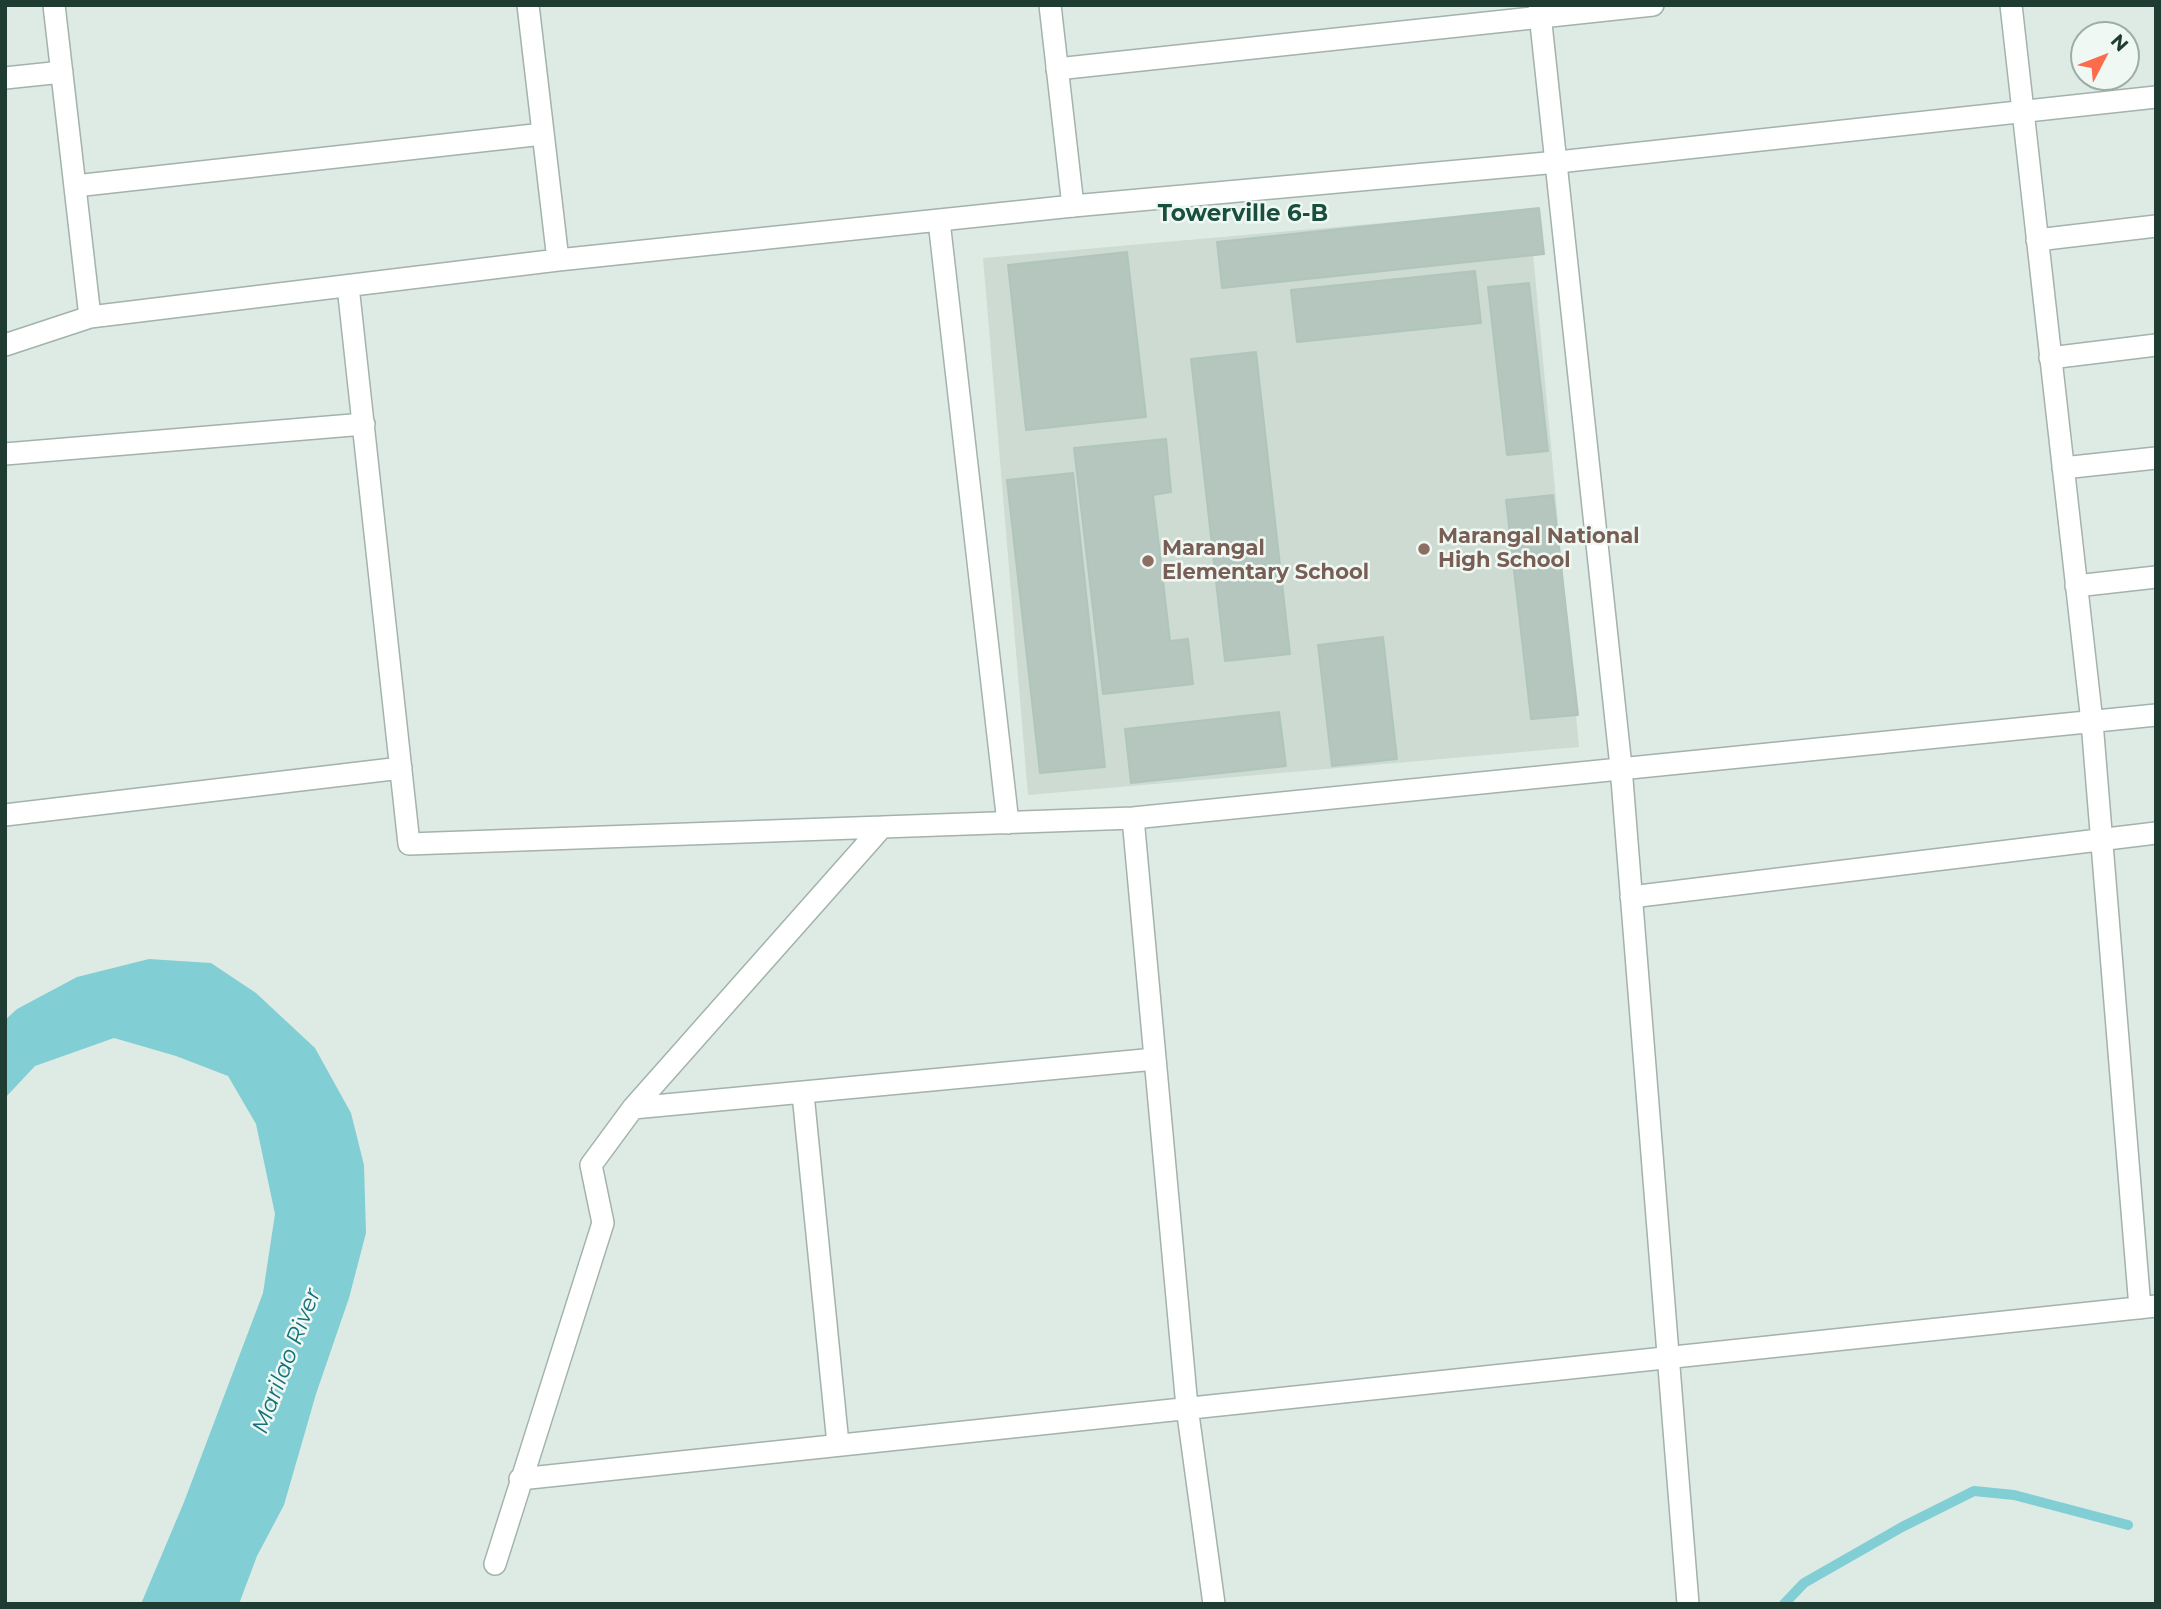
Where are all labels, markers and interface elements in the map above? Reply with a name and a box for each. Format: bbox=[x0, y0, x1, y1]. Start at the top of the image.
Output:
north arrow bbox=[2070, 21, 2140, 91]
text: N bbox=[2106, 30, 2133, 56]
district label: Towerville 6-B bbox=[1158, 200, 1328, 228]
place label: Marangal National High School bbox=[1438, 524, 1640, 574]
place label: Marangal Elementary School bbox=[1162, 536, 1369, 586]
marker: Marangal National High School bbox=[1416, 541, 1432, 557]
marker: Marangal Elementary School bbox=[1140, 553, 1156, 569]
water label: Marilao River bbox=[247, 1285, 327, 1437]

